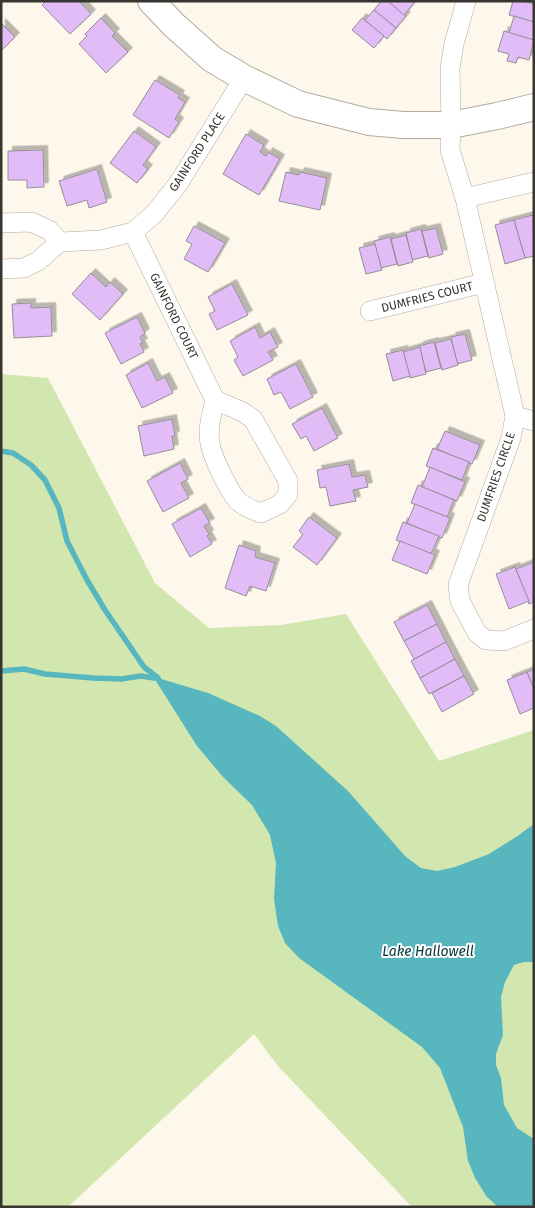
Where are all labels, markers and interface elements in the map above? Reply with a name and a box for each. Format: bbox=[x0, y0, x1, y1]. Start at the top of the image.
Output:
street label: GAINFORD PLACE bbox=[166, 110, 228, 194]
street label: GAINFORD COURT bbox=[147, 271, 201, 362]
street label: DUMFRIES COURT bbox=[380, 279, 475, 315]
street label: DUMFRIES CIRCLE bbox=[474, 430, 518, 524]
water label: Lake Hallowell bbox=[382, 943, 474, 960]

